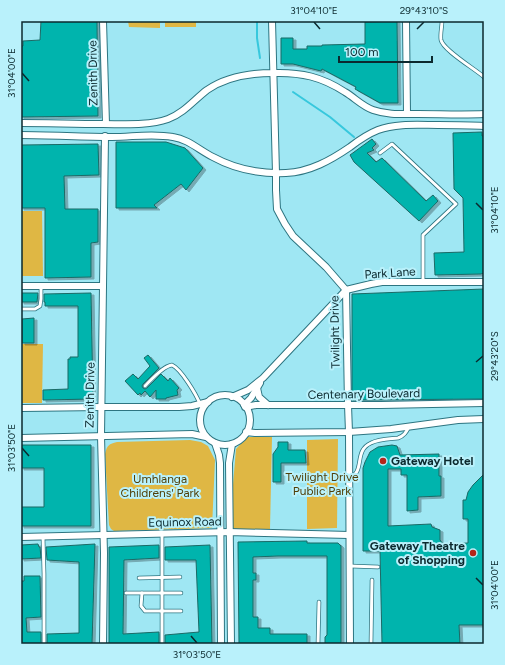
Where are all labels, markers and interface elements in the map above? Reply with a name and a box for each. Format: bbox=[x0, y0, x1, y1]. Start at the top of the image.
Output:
text: 31°04'10"E bbox=[290, 4, 338, 17]
text: 29°43'10"S bbox=[400, 4, 448, 17]
scale bar bbox=[339, 38, 432, 64]
street label: Zenith Drive bbox=[85, 40, 101, 106]
text: 100 m bbox=[345, 45, 379, 59]
text: 31°04'00"E bbox=[5, 48, 18, 98]
text: 31°04'10"E bbox=[488, 186, 501, 234]
street label: Park Lane bbox=[364, 264, 417, 282]
street label: Twilight Drive bbox=[327, 295, 343, 369]
text: 29°43'20"S bbox=[488, 331, 501, 381]
street label: Zenith Drive bbox=[82, 362, 98, 428]
street label: Centenary Boulevard bbox=[308, 386, 420, 402]
text: 31°03'50"E bbox=[5, 424, 18, 472]
place label: Gateway Hotel bbox=[391, 454, 474, 468]
marker: Gateway Hotel bbox=[378, 456, 388, 466]
park label: Twilight Drive Public Park bbox=[285, 470, 359, 498]
park label: Umhlanga Childrens' Park bbox=[121, 472, 200, 500]
street label: Equinox Road bbox=[148, 514, 222, 530]
place label: Gateway Theatre of Shopping bbox=[370, 539, 465, 567]
marker: Gateway Theatre of Shopping bbox=[468, 548, 478, 558]
text: 31°04'00"E bbox=[488, 560, 501, 610]
text: 31°03'50"E bbox=[173, 648, 221, 661]

